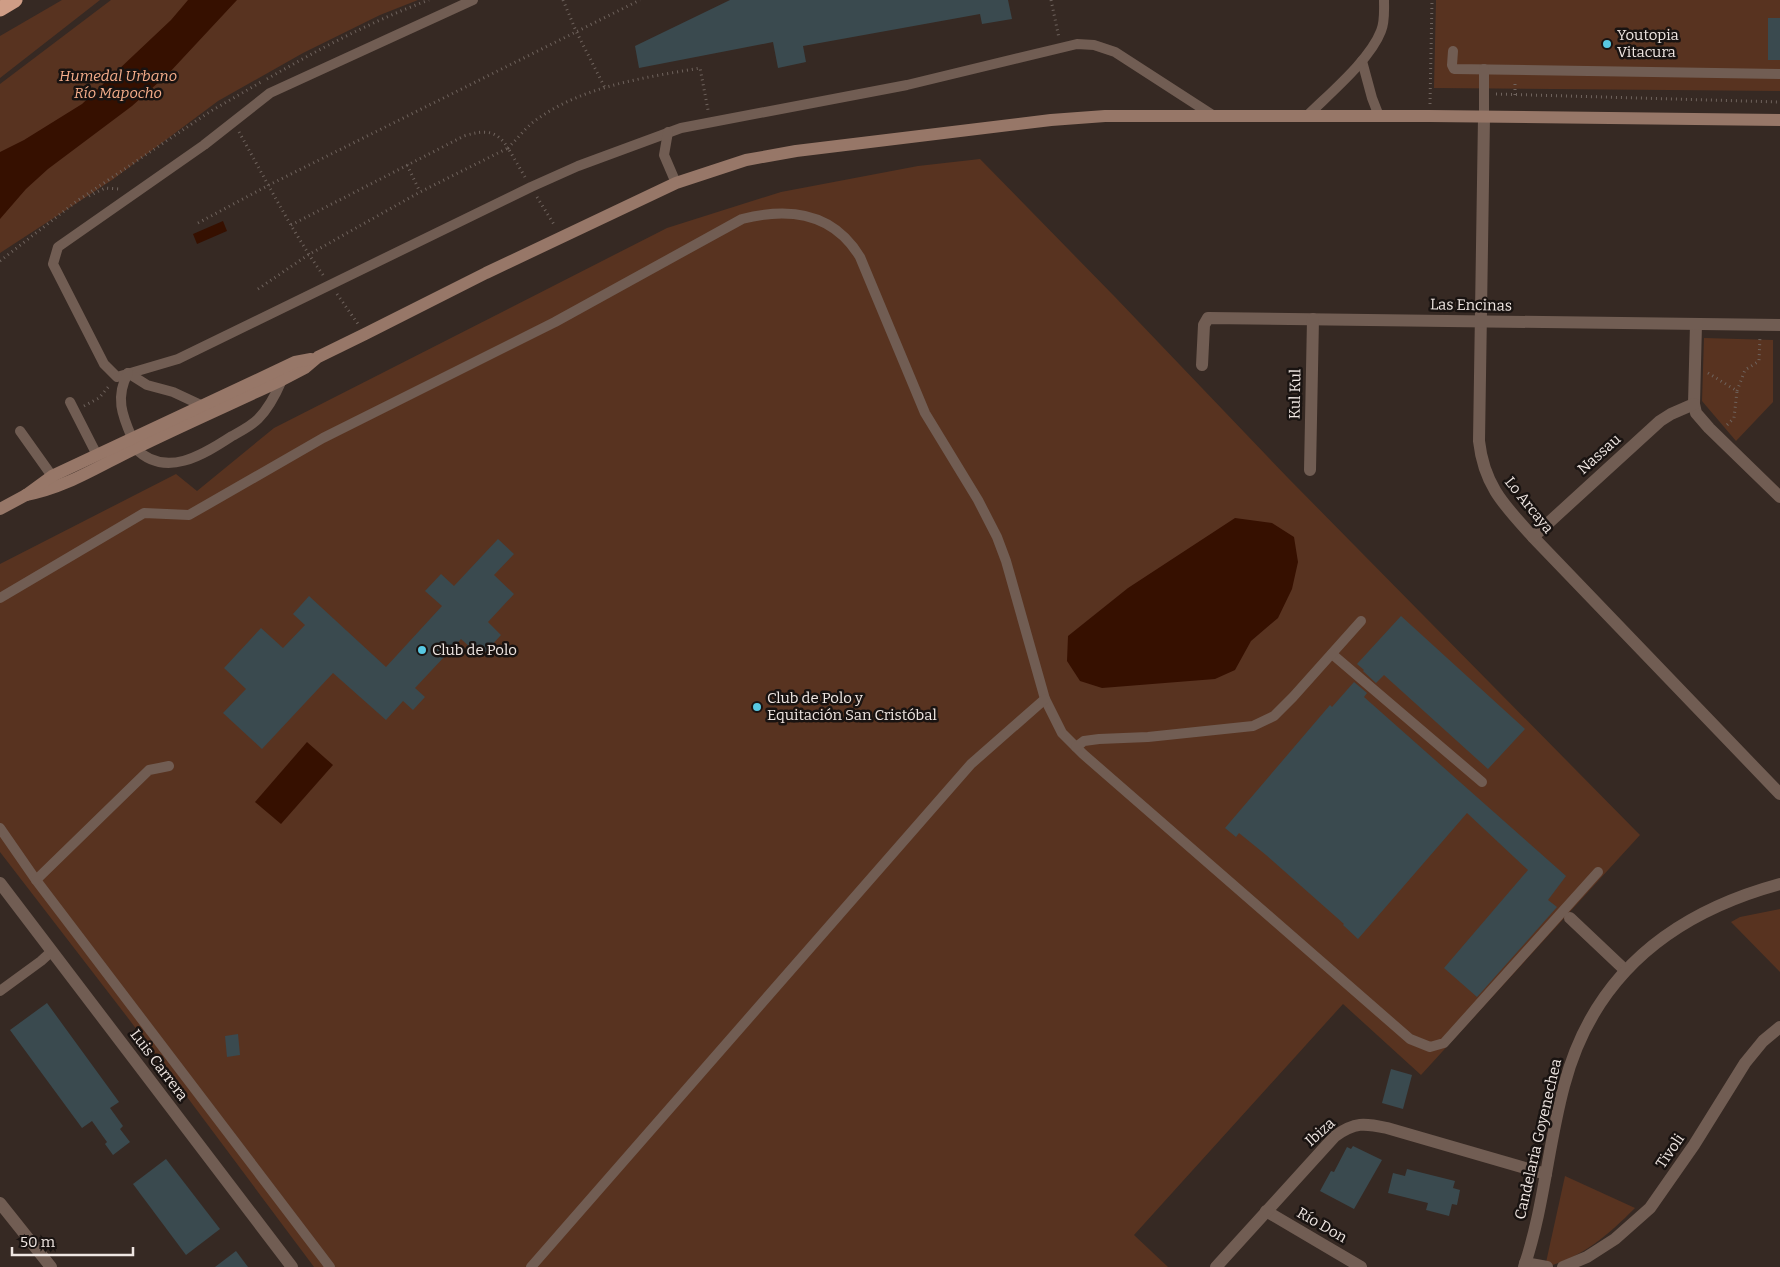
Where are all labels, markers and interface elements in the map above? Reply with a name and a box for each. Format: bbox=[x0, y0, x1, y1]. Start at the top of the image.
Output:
place label: Youtopia Vitacura bbox=[1617, 26, 1679, 61]
marker: Youtopia Vitacura bbox=[1601, 38, 1613, 50]
park label: Humedal Urbano Río Mapocho bbox=[59, 67, 177, 102]
street label: Las Encinas bbox=[1430, 295, 1512, 315]
street label: Kul Kul bbox=[1286, 369, 1304, 419]
street label: Nassau bbox=[1574, 430, 1624, 478]
street label: Lo Arcaya bbox=[1501, 473, 1557, 537]
place label: Club de Polo bbox=[432, 641, 517, 659]
marker: Club de Polo bbox=[416, 644, 428, 656]
place label: Club de Polo y Equitación San Cristóbal bbox=[767, 689, 937, 724]
marker: Club de Polo y Equitación San Cristóbal bbox=[751, 701, 763, 713]
street label: Luis Carrera bbox=[126, 1026, 192, 1104]
street label: Candelaria Goyenechea bbox=[1511, 1057, 1565, 1221]
street label: Ibiza bbox=[1301, 1114, 1339, 1150]
street label: Tivoli bbox=[1652, 1130, 1688, 1172]
street label: Río Don bbox=[1294, 1204, 1351, 1247]
scale bar bbox=[12, 1224, 134, 1256]
text: 50 m bbox=[20, 1233, 56, 1251]

